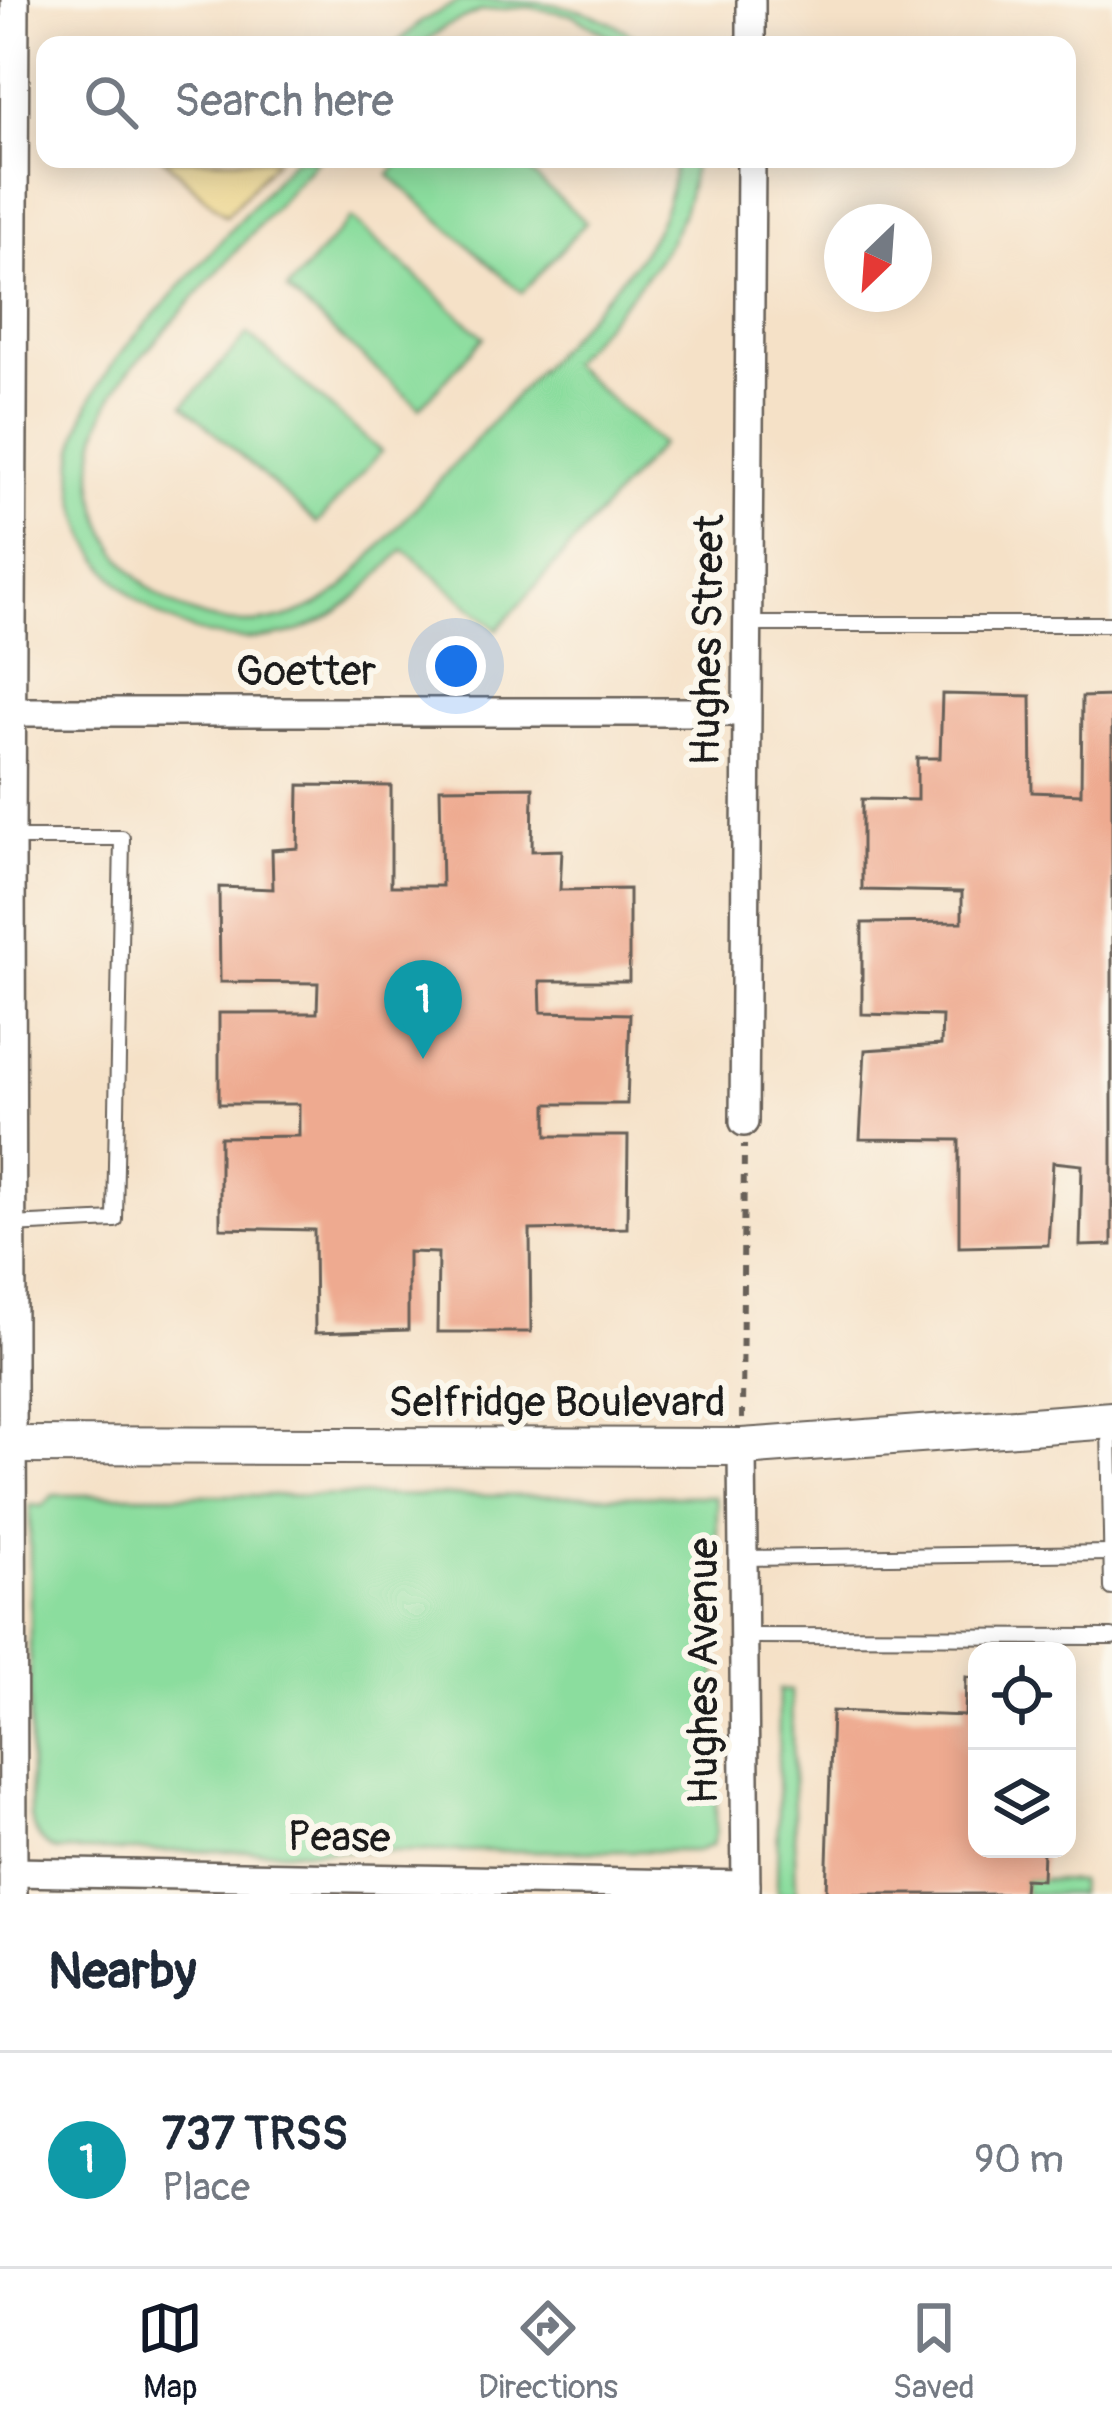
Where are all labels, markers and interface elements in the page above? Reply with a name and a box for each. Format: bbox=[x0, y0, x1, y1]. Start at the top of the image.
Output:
search box bbox=[36, 36, 1076, 168]
icon: search bbox=[78, 69, 144, 135]
text: Search here bbox=[174, 74, 394, 130]
north arrow bbox=[824, 204, 932, 312]
street label: Hughes Street bbox=[680, 514, 736, 766]
your location bbox=[426, 636, 486, 696]
street label: Goetter bbox=[236, 646, 376, 698]
pin: 1 bbox=[384, 960, 462, 1059]
street label: Selfridge Boulevard bbox=[388, 1377, 726, 1429]
street label: Hughes Avenue bbox=[678, 1537, 730, 1804]
map controls bbox=[968, 1642, 1076, 1858]
button: locate bbox=[968, 1642, 1076, 1750]
button: layers bbox=[968, 1750, 1076, 1858]
street label: Pease bbox=[287, 1811, 391, 1865]
text: Nearby bbox=[48, 1940, 196, 2004]
text: 737 TRSS bbox=[162, 2107, 348, 2163]
text: 1 bbox=[79, 2135, 95, 2184]
text: 90 m bbox=[974, 2135, 1064, 2184]
text: Place bbox=[162, 2163, 250, 2212]
tab: Map bbox=[137, 2295, 203, 2408]
tab: Directions bbox=[478, 2295, 618, 2408]
tab: Saved bbox=[893, 2295, 975, 2408]

